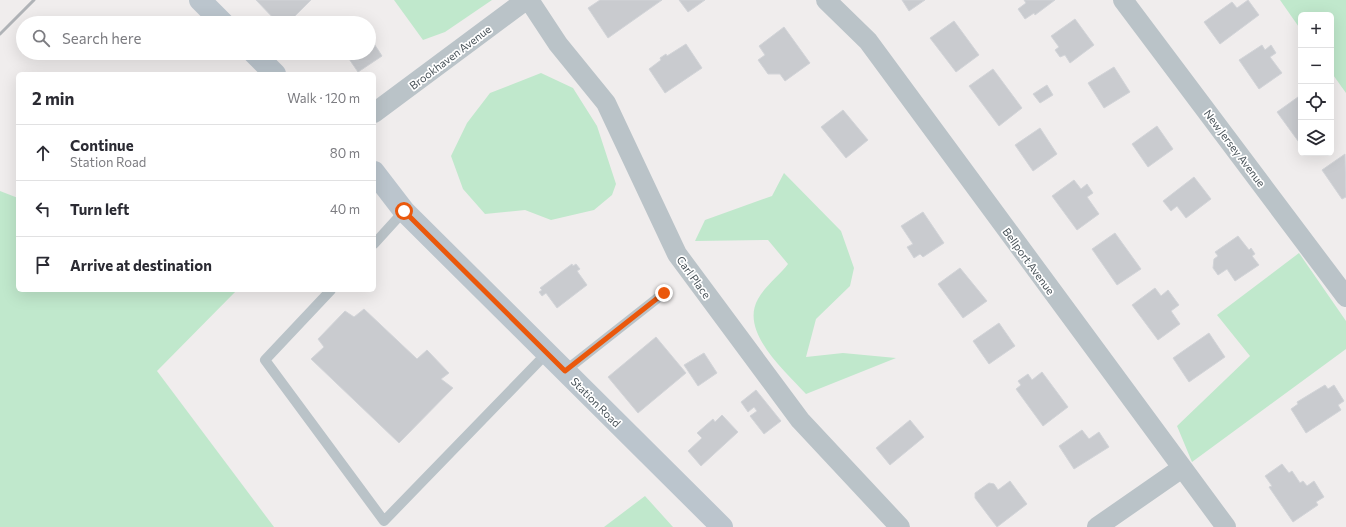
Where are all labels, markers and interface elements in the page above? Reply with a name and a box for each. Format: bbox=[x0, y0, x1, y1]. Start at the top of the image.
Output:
map controls bbox=[1298, 12, 1334, 156]
button: + bbox=[1298, 12, 1334, 48]
search box bbox=[16, 16, 376, 60]
street label: Brookhaven Avenue bbox=[407, 22, 493, 92]
icon: search bbox=[30, 27, 52, 49]
text: Search here bbox=[62, 29, 141, 47]
button: − bbox=[1298, 48, 1334, 84]
button: locate bbox=[1298, 84, 1334, 120]
text: 2 min bbox=[32, 88, 74, 109]
text: Walk · 120 m bbox=[287, 90, 360, 106]
street label: New Jersey Avenue bbox=[1201, 107, 1268, 190]
button: layers bbox=[1298, 120, 1334, 156]
text: Continue bbox=[70, 136, 134, 154]
icon: ahead bbox=[32, 142, 54, 164]
text: 80 m bbox=[330, 145, 360, 161]
text: Station Road bbox=[70, 154, 146, 170]
icon: left bbox=[32, 198, 54, 220]
text: Turn left bbox=[70, 200, 129, 218]
text: 40 m bbox=[330, 201, 360, 217]
route start bbox=[395, 202, 413, 220]
street label: Bellport Avenue bbox=[1000, 225, 1058, 297]
street label: Carl Place bbox=[674, 253, 714, 301]
icon: arrive bbox=[32, 254, 54, 276]
text: Arrive at destination bbox=[70, 256, 212, 274]
route end bbox=[655, 284, 673, 302]
street label: Station Road bbox=[569, 375, 623, 429]

